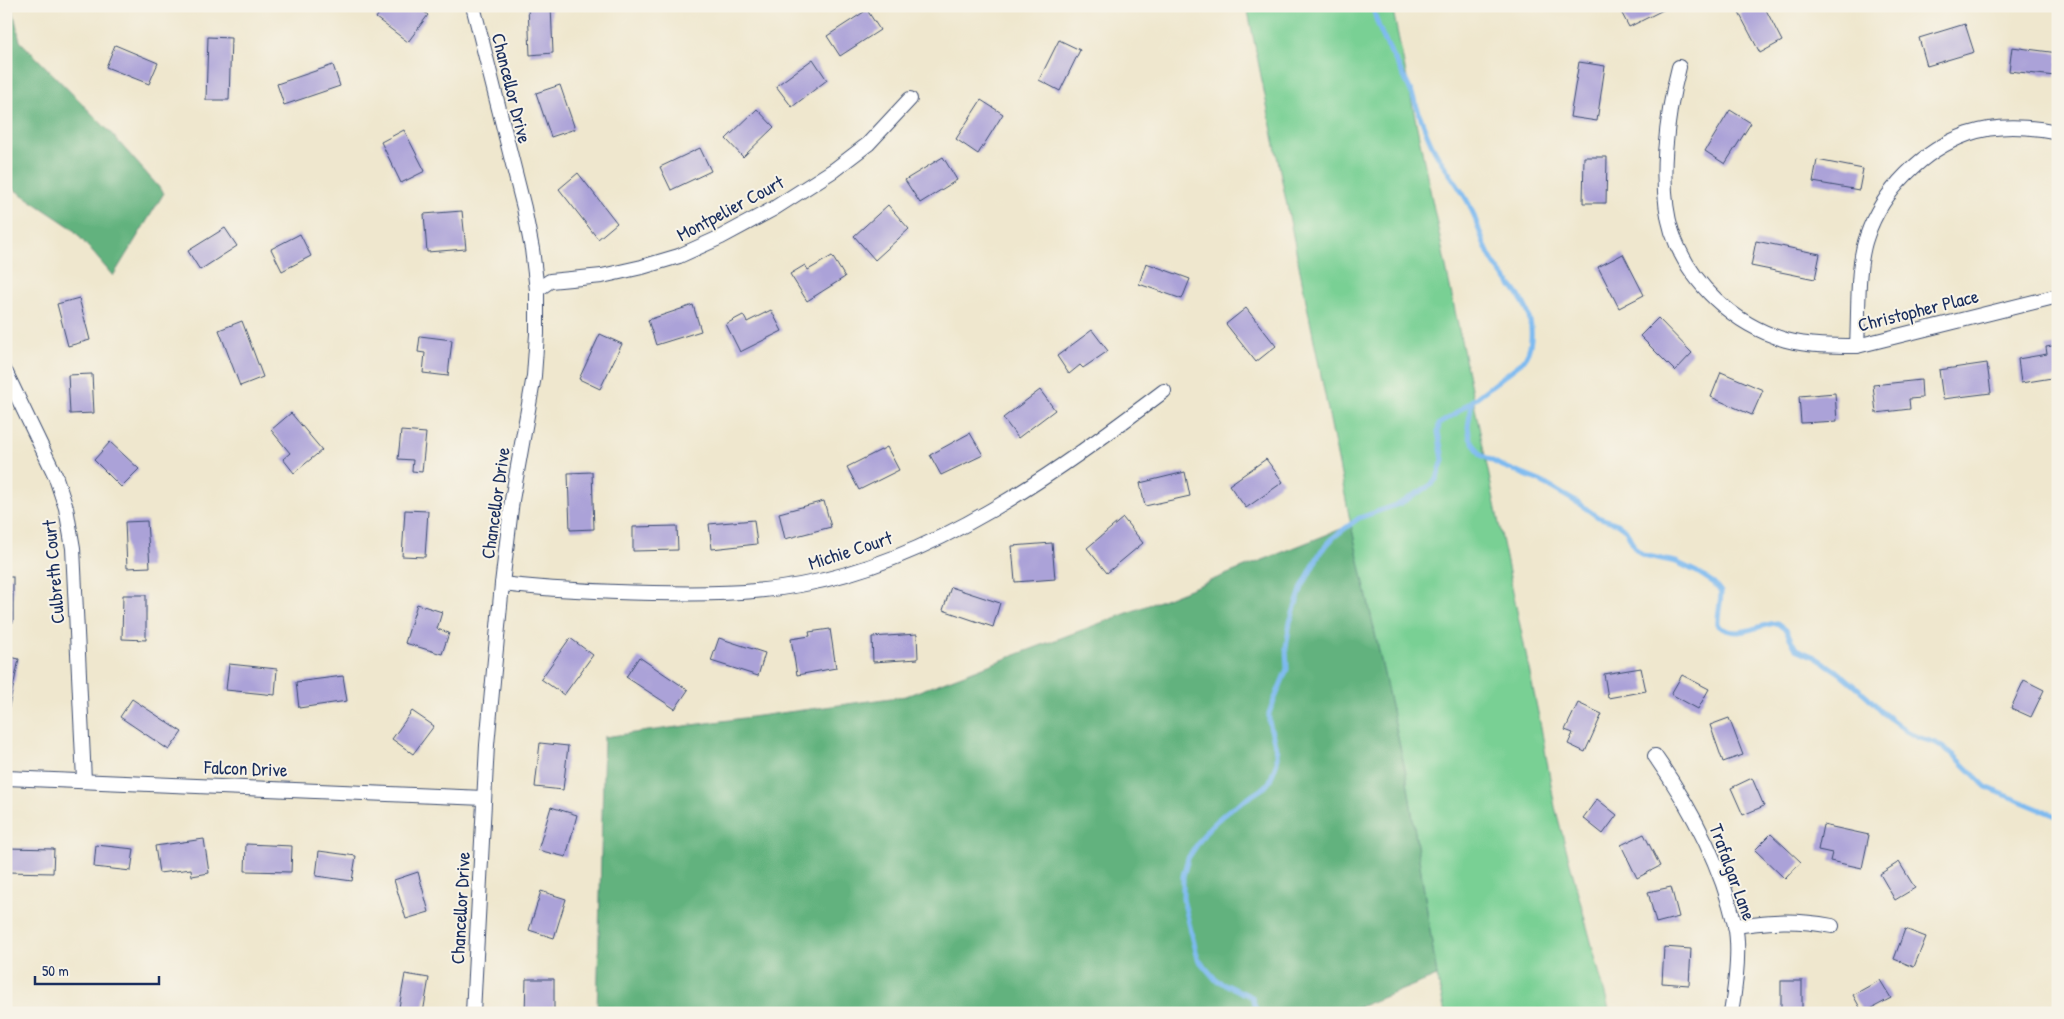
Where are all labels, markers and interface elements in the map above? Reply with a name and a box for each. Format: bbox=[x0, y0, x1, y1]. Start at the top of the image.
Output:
street label: Chancellor Drive bbox=[486, 30, 538, 146]
street label: Montpelier Court bbox=[672, 169, 789, 247]
street label: Christopher Place bbox=[1855, 282, 1981, 338]
street label: Chancellor Drive bbox=[474, 445, 516, 561]
street label: Culbreth Court bbox=[35, 519, 70, 625]
street label: Michie Court bbox=[805, 524, 896, 576]
street label: Falcon Drive bbox=[203, 754, 289, 782]
street label: Trafalgar Lane bbox=[1703, 820, 1763, 924]
street label: Chancellor Drive bbox=[444, 851, 476, 965]
scale bar bbox=[35, 954, 159, 986]
text: 50 m bbox=[42, 960, 69, 981]

